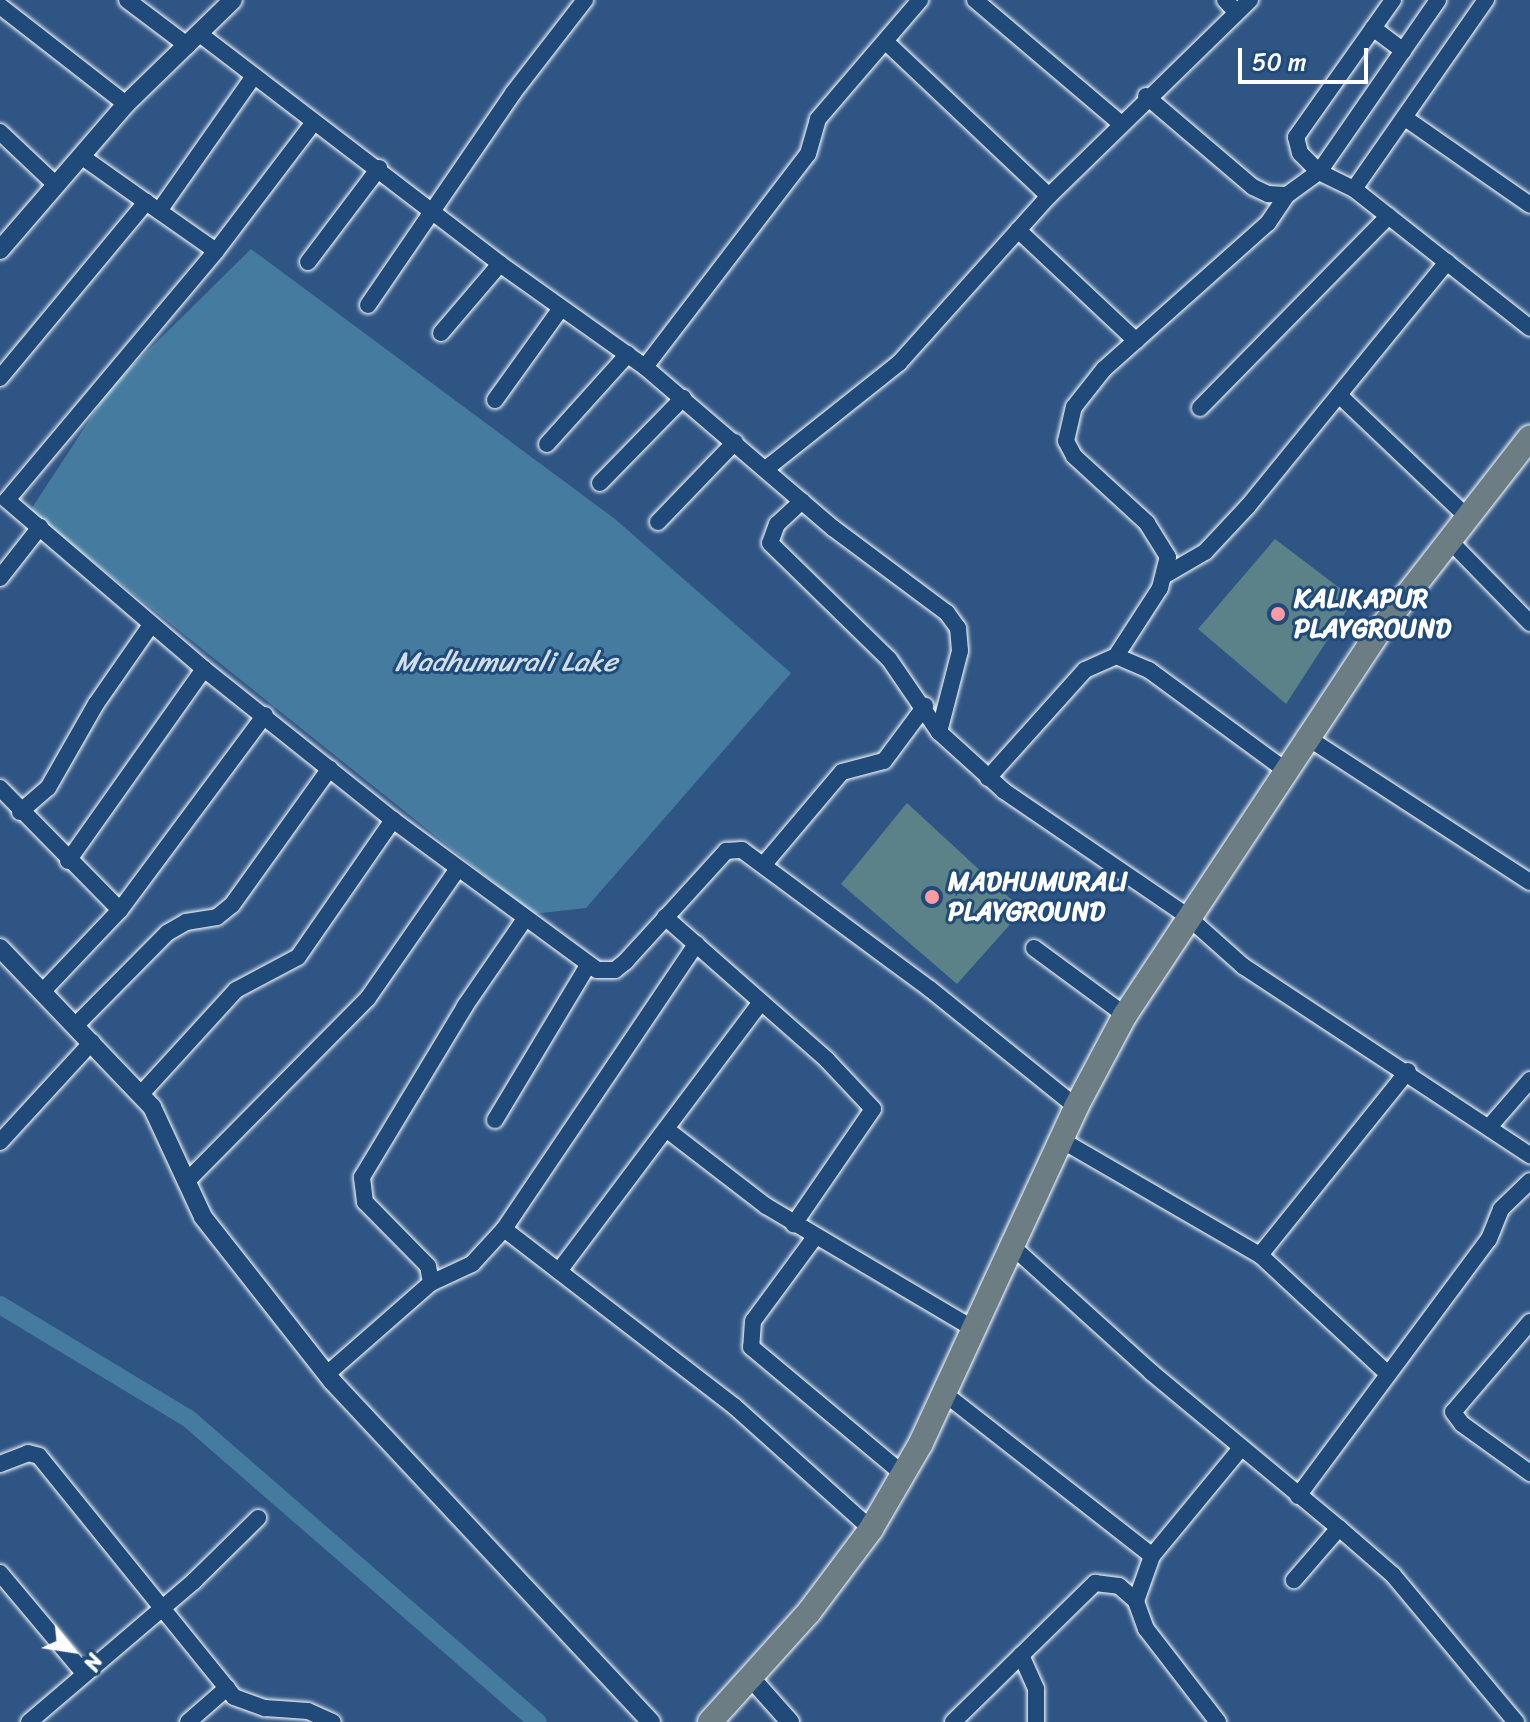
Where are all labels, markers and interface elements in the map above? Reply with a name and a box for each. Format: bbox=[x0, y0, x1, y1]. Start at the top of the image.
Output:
scale bar bbox=[1242, 32, 1372, 82]
text: 50 m bbox=[1252, 41, 1307, 83]
place label: KALIKAPUR PLAYGROUND bbox=[1294, 583, 1451, 644]
marker: KALIKAPUR PLAYGROUND bbox=[1269, 605, 1287, 623]
water label: Madhumurali Lake bbox=[395, 645, 617, 679]
place label: MADHUMURALI PLAYGROUND bbox=[948, 866, 1128, 928]
marker: MADHUMURALI PLAYGROUND bbox=[923, 888, 941, 906]
north arrow bbox=[32, 1610, 112, 1690]
text: N bbox=[73, 1646, 114, 1679]

